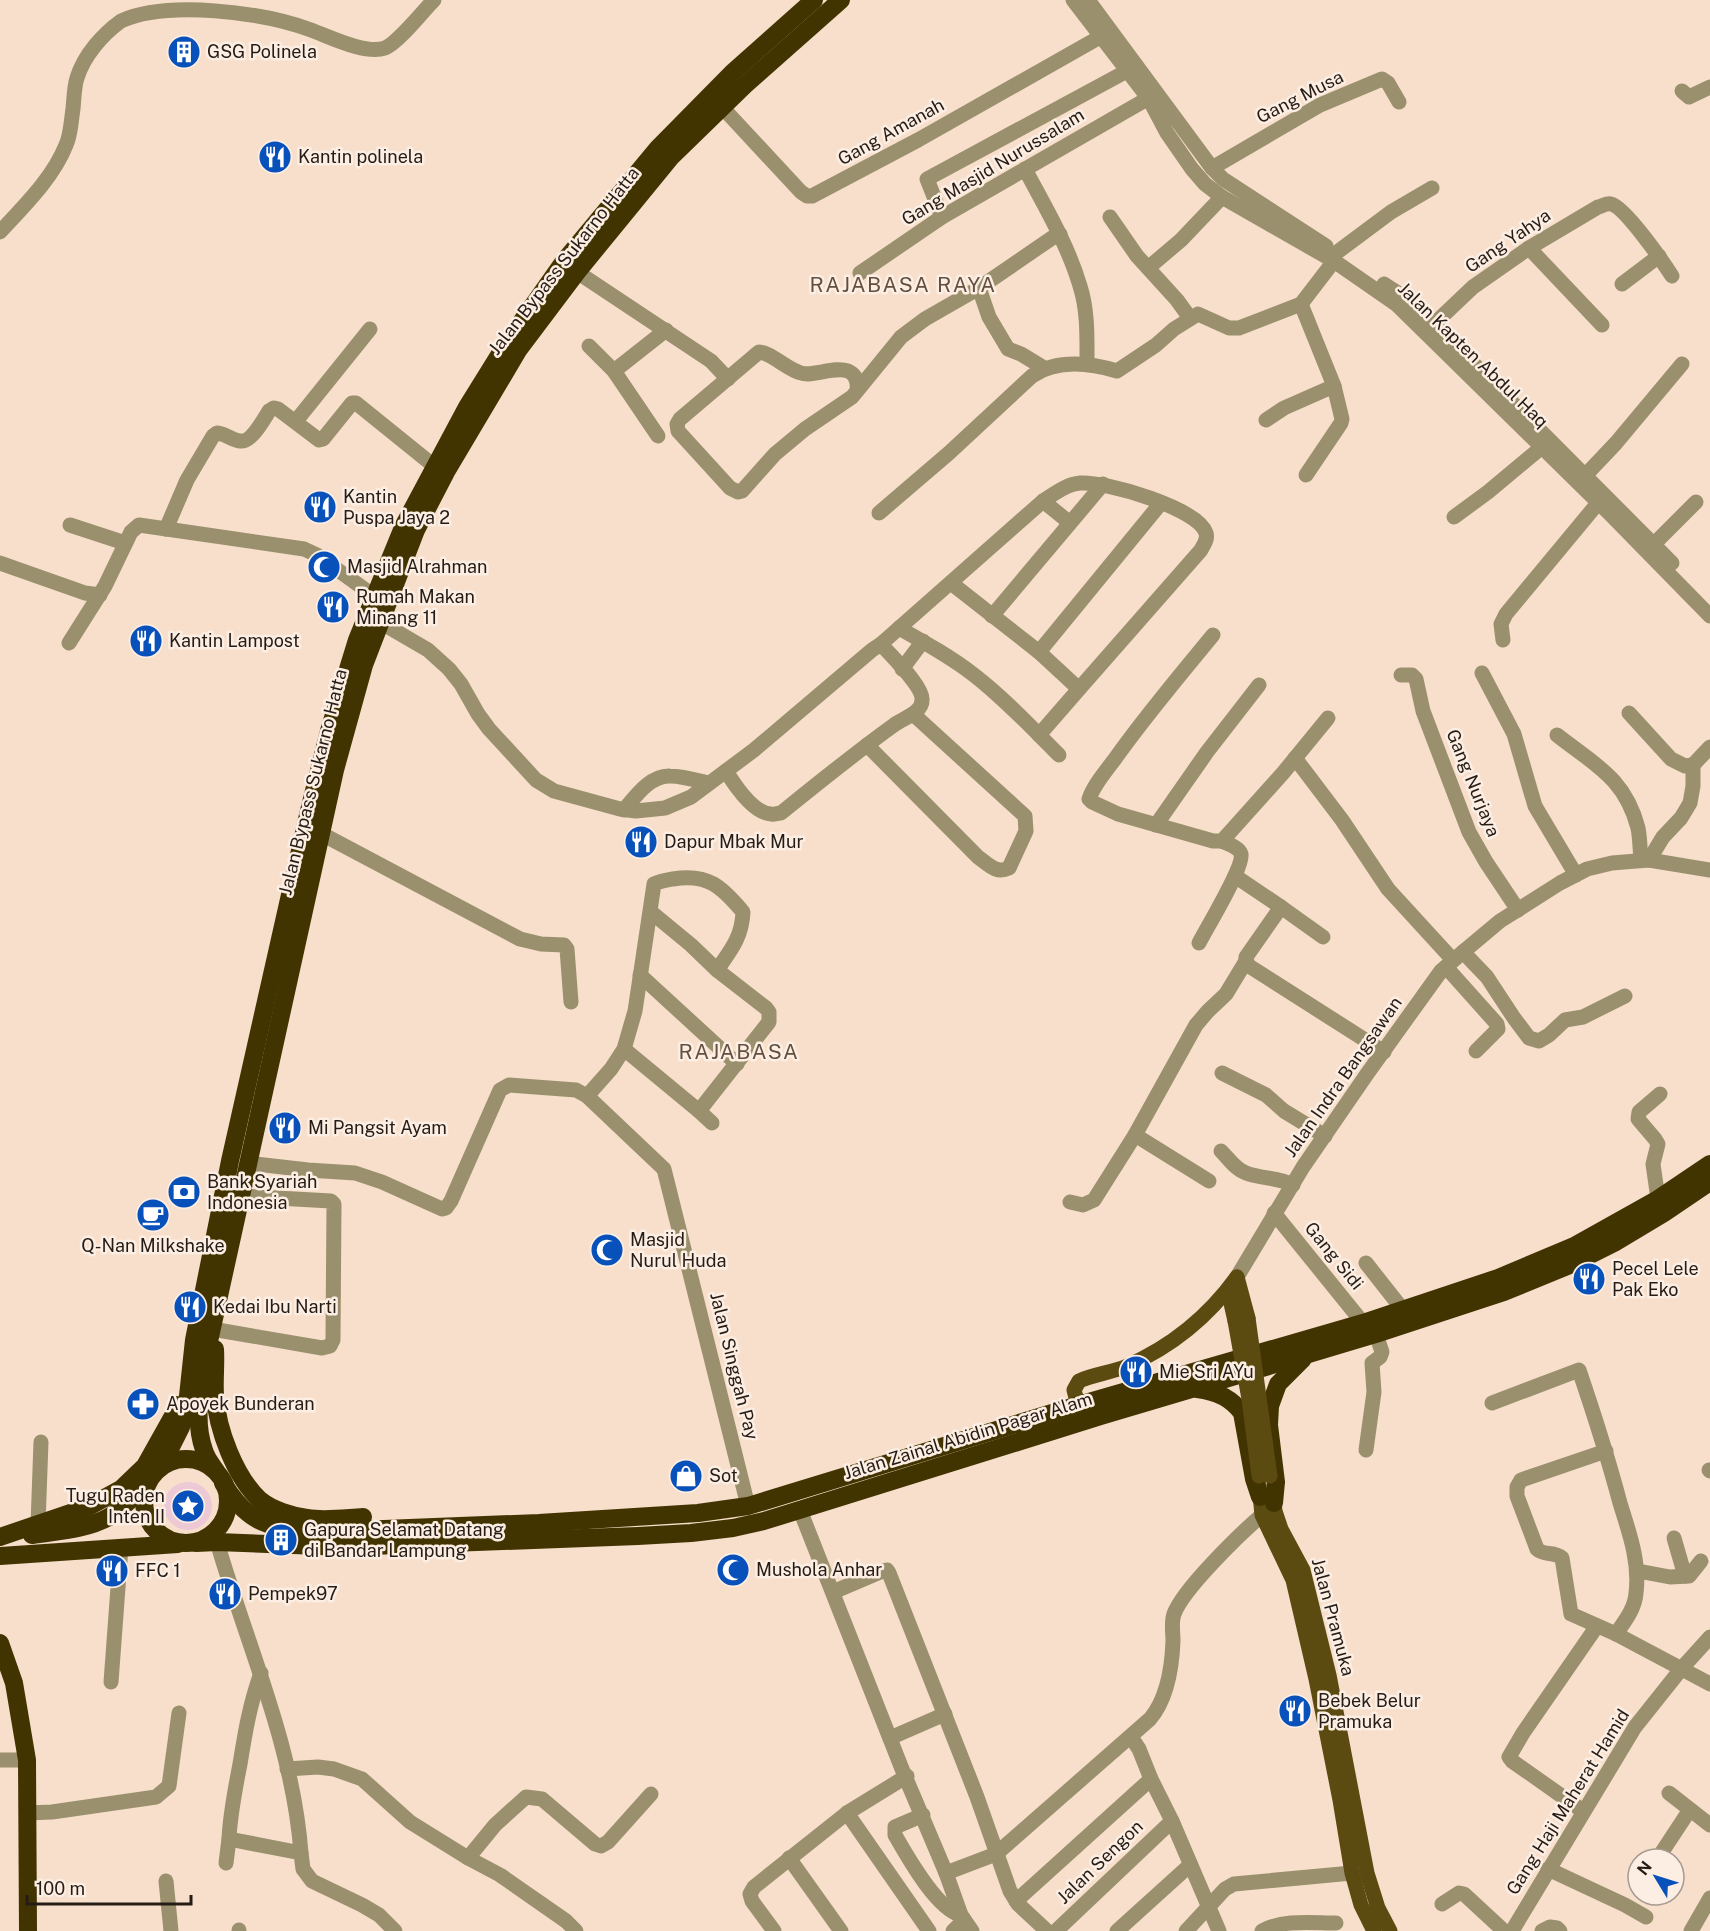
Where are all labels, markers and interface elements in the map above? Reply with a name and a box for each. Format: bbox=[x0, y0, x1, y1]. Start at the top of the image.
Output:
building icon: GSG Polinela bbox=[166, 34, 202, 70]
place label: GSG Polinela bbox=[207, 41, 317, 62]
street label: Gang Musa bbox=[1253, 66, 1347, 127]
street label: Gang Amanah bbox=[834, 94, 947, 169]
street label: Gang Masjid Nurussalam bbox=[898, 104, 1088, 229]
restaurant icon: Kantin polinela bbox=[257, 139, 293, 175]
place label: Kantin polinela bbox=[298, 146, 423, 167]
street label: Jalan Bypass Sukarno Hatta bbox=[484, 163, 643, 359]
street label: Gang Yahya bbox=[1461, 204, 1554, 277]
district label: RAJABASA RAYA bbox=[809, 272, 997, 297]
street label: Jalan Kapten Abdul Haq bbox=[1394, 278, 1553, 432]
place label: Kantin Puspa Jaya 2 bbox=[343, 486, 450, 528]
restaurant icon: Kantin Puspa Jaya 2 bbox=[302, 489, 338, 525]
mosque icon: Masjid Alrahman bbox=[306, 549, 342, 585]
place label: Masjid Alrahman bbox=[347, 556, 487, 577]
place label: Rumah Makan Minang 11 bbox=[356, 586, 475, 628]
restaurant icon: Rumah Makan Minang 11 bbox=[315, 589, 351, 625]
restaurant icon: Kantin Lampost bbox=[128, 623, 164, 659]
place label: Kantin Lampost bbox=[169, 630, 300, 651]
street label: Jalan Bypass Sukarno Hatta bbox=[274, 667, 351, 897]
street label: Gang Nurjaya bbox=[1442, 726, 1505, 840]
restaurant icon: Dapur Mbak Mur bbox=[623, 824, 659, 860]
place label: Dapur Mbak Mur bbox=[664, 831, 804, 852]
street label: Jalan Indra Bangsawan bbox=[1279, 993, 1406, 1161]
district label: RAJABASA bbox=[679, 1039, 799, 1064]
restaurant icon: Mi Pangsit Ayam bbox=[267, 1110, 303, 1146]
place label: Mi Pangsit Ayam bbox=[308, 1117, 447, 1138]
place label: Bank Syariah Indonesia bbox=[207, 1171, 317, 1213]
bank icon: Bank Syariah Indonesia bbox=[166, 1174, 202, 1210]
cafe icon: Q-Nan Milkshake bbox=[135, 1197, 171, 1233]
street label: Gang Sidi bbox=[1301, 1218, 1368, 1294]
place label: Masjid Nurul Huda bbox=[630, 1229, 727, 1271]
mosque icon: Masjid Nurul Huda bbox=[589, 1232, 625, 1268]
place label: Q-Nan Milkshake bbox=[81, 1235, 225, 1256]
place label: Pecel Lele Pak Eko bbox=[1612, 1258, 1699, 1300]
restaurant icon: Pecel Lele Pak Eko bbox=[1571, 1261, 1607, 1297]
restaurant icon: Kedai Ibu Narti bbox=[172, 1289, 208, 1325]
street label: Jalan Singgah Pay bbox=[706, 1290, 763, 1442]
place label: Kedai Ibu Narti bbox=[213, 1296, 337, 1317]
restaurant icon: Mie Sri AYu bbox=[1118, 1354, 1154, 1390]
place label: Mie Sri AYu bbox=[1159, 1361, 1254, 1382]
pharmacy icon: Apoyek Bunderan bbox=[125, 1386, 161, 1422]
street label: Jalan Zainal Abidin Pagar Alam bbox=[841, 1388, 1095, 1483]
place label: Apoyek Bunderan bbox=[166, 1393, 315, 1414]
shop icon: Sot bbox=[668, 1458, 704, 1494]
place label: Sot bbox=[709, 1465, 738, 1486]
place label: Tugu Raden Inten II bbox=[66, 1485, 165, 1527]
place icon: Tugu Raden Inten II bbox=[170, 1488, 206, 1524]
place label: Gapura Selamat Datang di Bandar Lampung bbox=[304, 1519, 504, 1561]
building icon: Gapura Selamat Datang di Bandar Lampung bbox=[263, 1522, 299, 1558]
mosque icon: Mushola Anhar bbox=[715, 1552, 751, 1588]
restaurant icon: FFC 1 bbox=[94, 1553, 130, 1589]
street label: Jalan Pramuka bbox=[1308, 1556, 1359, 1678]
place label: Mushola Anhar bbox=[756, 1559, 882, 1580]
place label: FFC 1 bbox=[135, 1560, 180, 1581]
restaurant icon: Pempek97 bbox=[207, 1576, 243, 1612]
place label: Pempek97 bbox=[248, 1583, 338, 1604]
place label: Bebek Belur Pramuka bbox=[1318, 1690, 1421, 1732]
restaurant icon: Bebek Belur Pramuka bbox=[1277, 1693, 1313, 1729]
street label: Gang Haji Maherat Hamid bbox=[1502, 1705, 1633, 1898]
street label: Jalan Sengon bbox=[1052, 1815, 1147, 1908]
north arrow bbox=[1626, 1847, 1686, 1907]
text: N bbox=[1633, 1857, 1656, 1879]
scale bar bbox=[27, 1868, 190, 1906]
text: 100 m bbox=[36, 1878, 85, 1899]

